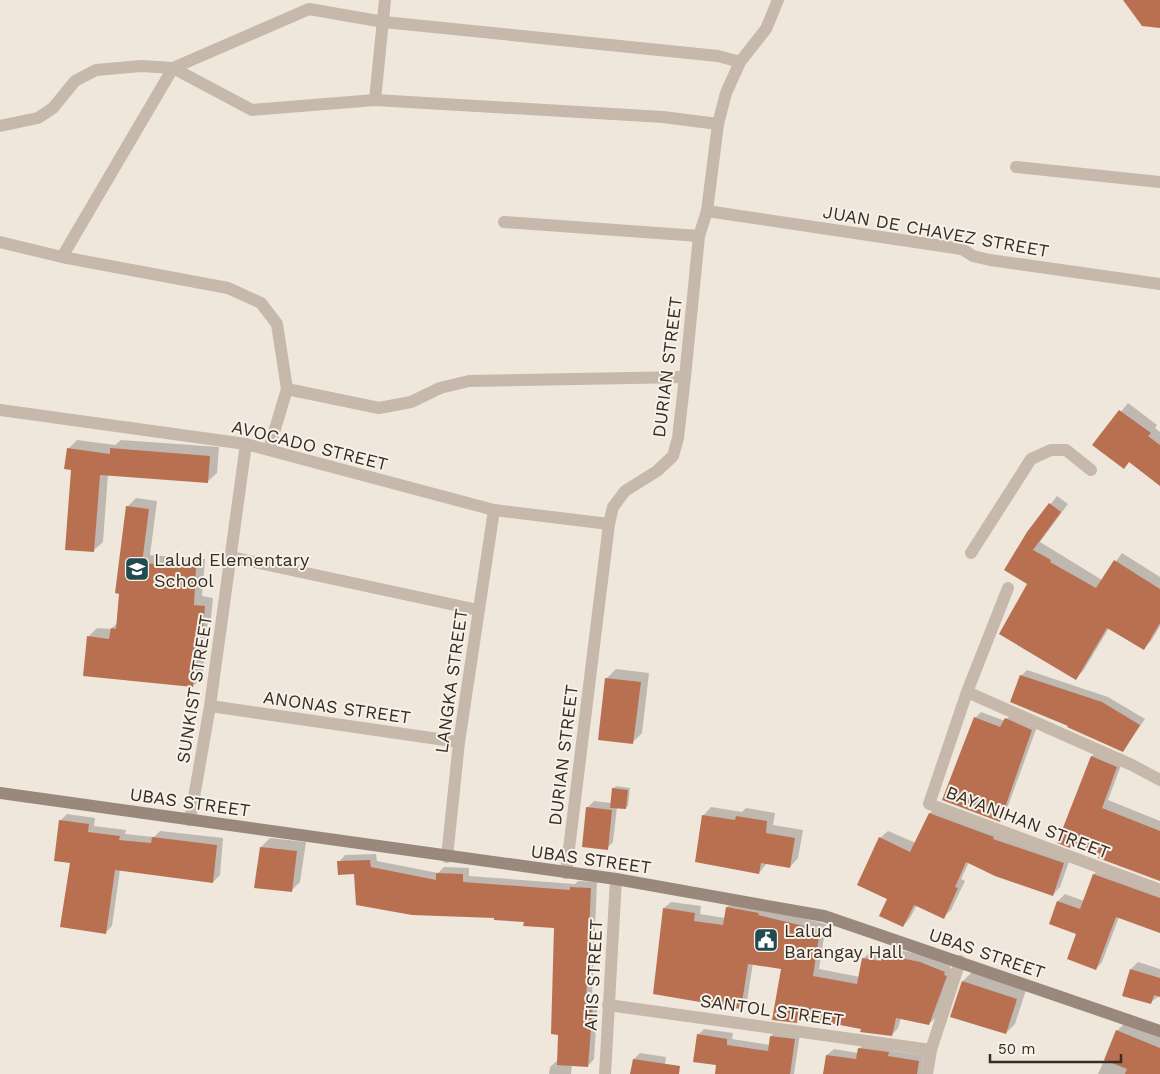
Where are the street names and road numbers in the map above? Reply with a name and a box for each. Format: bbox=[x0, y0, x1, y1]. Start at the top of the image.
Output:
street label: JUAN DE CHAVEZ STREET bbox=[821, 201, 1051, 261]
street label: DURIAN STREET bbox=[648, 295, 686, 439]
street label: AVOCADO STREET bbox=[230, 415, 390, 475]
street label: LANGKA STREET bbox=[430, 607, 472, 755]
street label: SUNKIST STREET bbox=[172, 613, 216, 765]
street label: DURIAN STREET bbox=[544, 683, 582, 827]
street label: ANONAS STREET bbox=[262, 686, 412, 728]
street label: BAYANIHAN STREET bbox=[943, 781, 1113, 863]
street label: UBAS STREET bbox=[128, 783, 252, 821]
street label: UBAS STREET bbox=[529, 840, 653, 878]
street label: ATIS STREET bbox=[580, 918, 606, 1031]
street label: UBAS STREET bbox=[926, 923, 1048, 983]
street label: SANTOL STREET bbox=[699, 990, 845, 1030]

